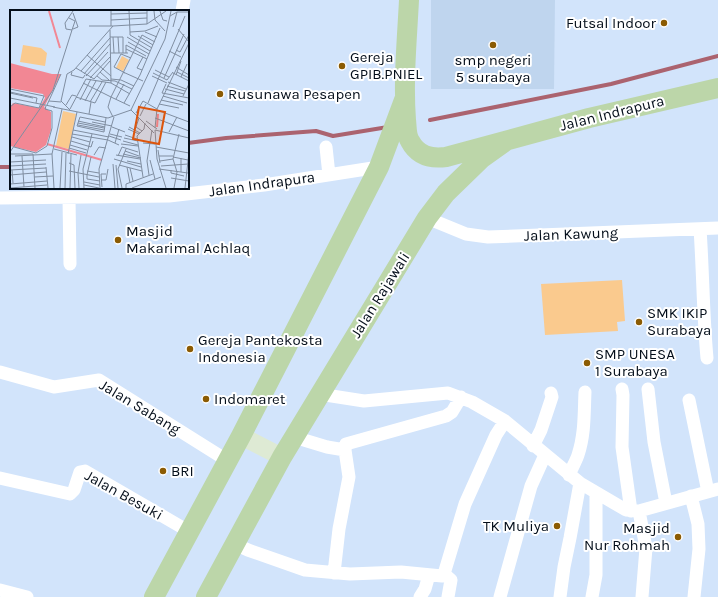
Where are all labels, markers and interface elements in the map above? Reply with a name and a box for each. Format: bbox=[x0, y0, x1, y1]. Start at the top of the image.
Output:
inset map bbox=[10, 10, 189, 189]
place label: Futsal Indoor bbox=[566, 14, 657, 32]
marker: Futsal Indoor bbox=[659, 18, 669, 28]
marker: smp negeri 5 surabaya bbox=[488, 40, 498, 50]
place label: Gereja GPIB.PNIEL bbox=[350, 48, 422, 83]
place label: smp negeri 5 surabaya bbox=[454, 51, 532, 86]
marker: Gereja GPIB.PNIEL bbox=[337, 61, 347, 71]
place label: Rusunawa Pesapen bbox=[228, 85, 361, 103]
marker: Rusunawa Pesapen bbox=[215, 89, 225, 99]
street label: Jalan Indrapura bbox=[558, 91, 666, 135]
street label: Jalan Indrapura bbox=[208, 168, 316, 200]
place label: Masjid Makarimal Achlaq bbox=[126, 222, 250, 257]
street label: Jalan Kawung bbox=[524, 223, 619, 245]
marker: Masjid Makarimal Achlaq bbox=[113, 235, 123, 245]
street label: Jalan Rajawali bbox=[347, 249, 413, 341]
place label: SMK IKIP Surabaya bbox=[647, 304, 711, 339]
marker: SMK IKIP Surabaya bbox=[634, 317, 644, 327]
place label: Gereja Pantekosta Indonesia bbox=[198, 331, 322, 366]
marker: Gereja Pantekosta Indonesia bbox=[185, 344, 195, 354]
place label: SMP UNESA 1 Surabaya bbox=[595, 345, 675, 380]
marker: SMP UNESA 1 Surabaya bbox=[582, 358, 592, 368]
street label: Jalan Sabang bbox=[96, 376, 184, 439]
place label: Indomaret bbox=[214, 390, 286, 408]
marker: Indomaret bbox=[201, 394, 211, 404]
place label: BRI bbox=[171, 462, 194, 480]
street label: Jalan Besuki bbox=[82, 466, 166, 524]
marker: BRI bbox=[158, 466, 168, 476]
place label: TK Muliya bbox=[483, 517, 549, 535]
place label: Masjid Nur Rohmah bbox=[584, 519, 670, 554]
marker: TK Muliya bbox=[552, 521, 562, 531]
marker: Masjid Nur Rohmah bbox=[673, 532, 683, 542]

